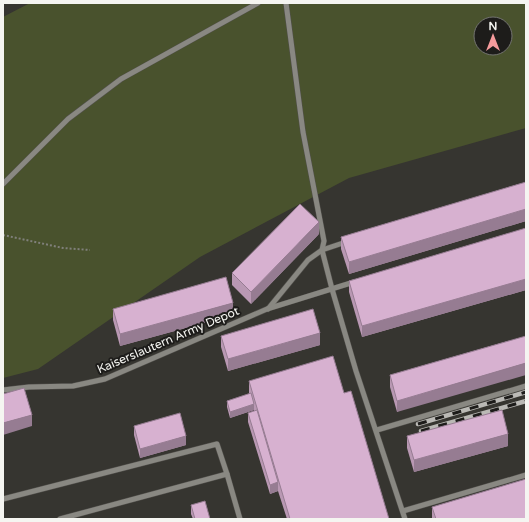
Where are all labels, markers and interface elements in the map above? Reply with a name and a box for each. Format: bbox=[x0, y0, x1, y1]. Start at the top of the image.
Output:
north arrow bbox=[473, 16, 513, 56]
text: N bbox=[489, 20, 497, 33]
street label: Kaiserslautern Army Depot bbox=[95, 304, 241, 376]

